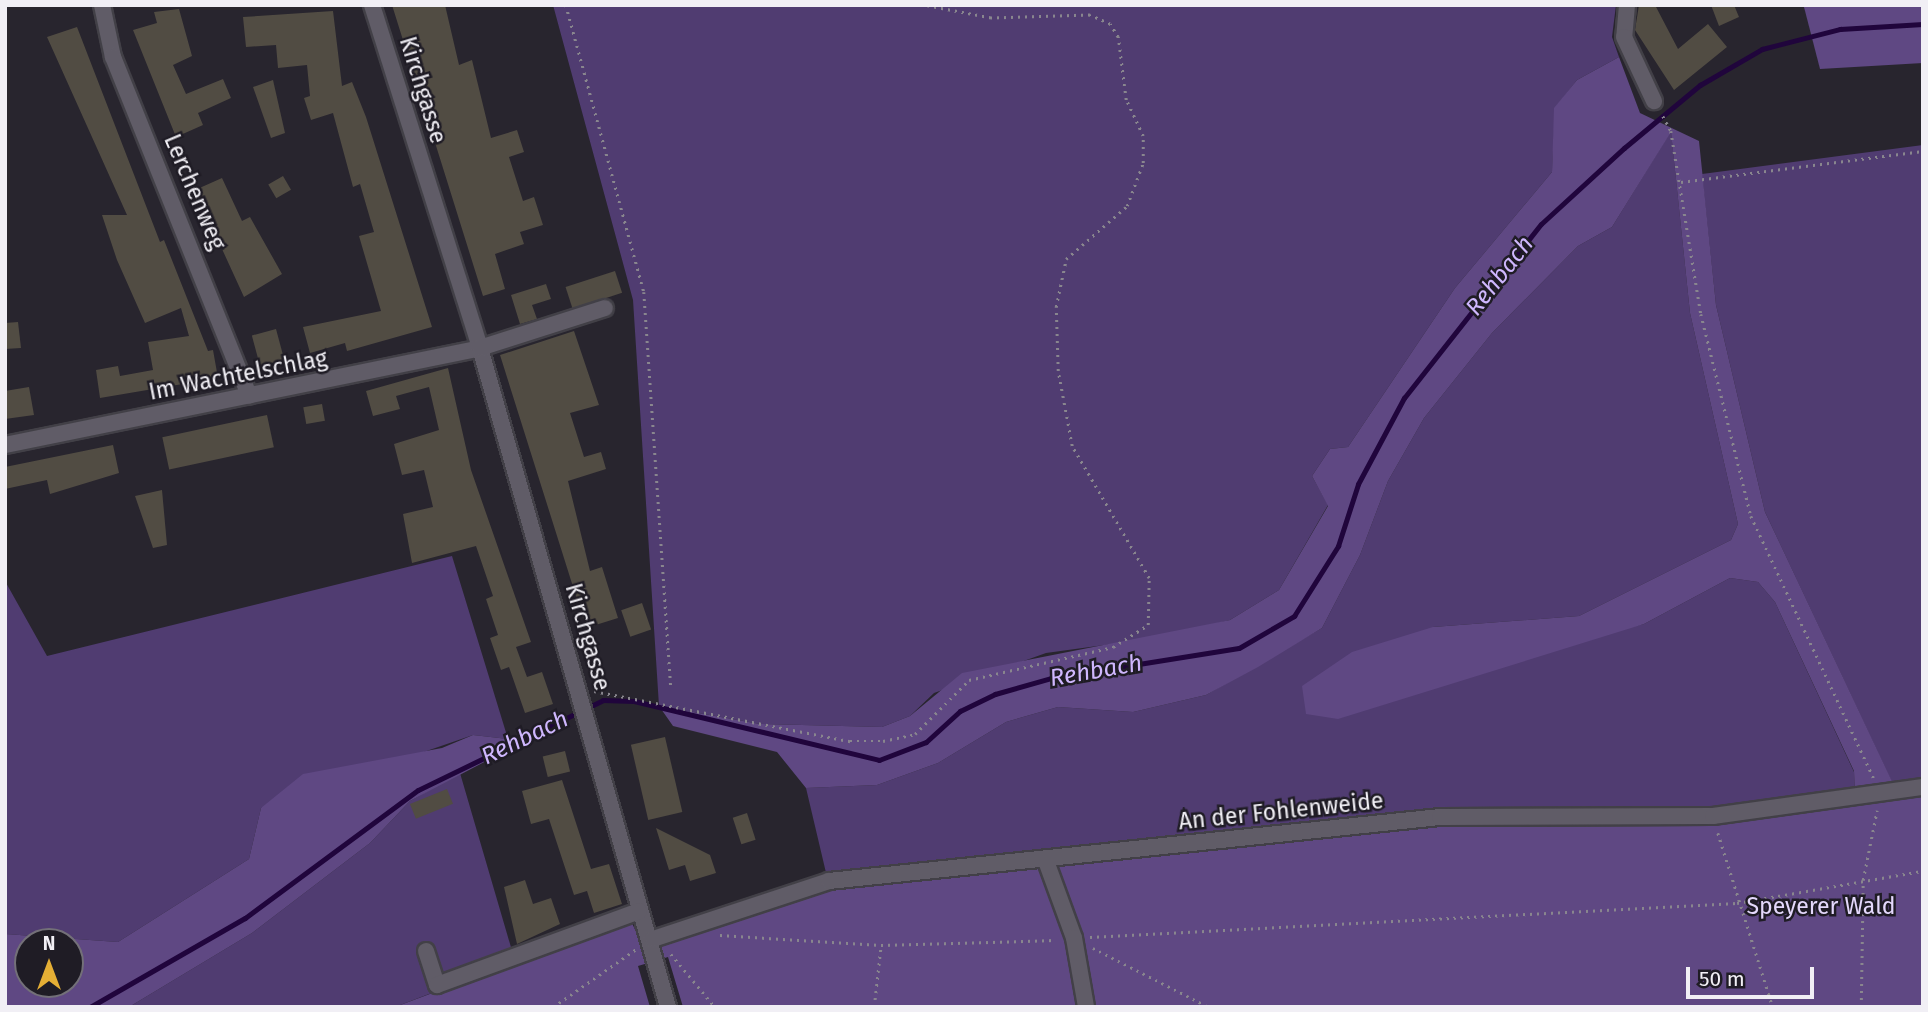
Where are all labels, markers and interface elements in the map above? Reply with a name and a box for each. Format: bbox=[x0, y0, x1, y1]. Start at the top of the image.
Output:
street label: Kirchgasse bbox=[394, 33, 452, 147]
street label: Lerchenweg bbox=[158, 130, 232, 254]
water label: Rehbach bbox=[1460, 230, 1540, 322]
street label: Im Wachtelschlag bbox=[146, 344, 330, 406]
street label: Kirchgasse bbox=[560, 580, 616, 694]
water label: Rehbach bbox=[1048, 649, 1144, 693]
water label: Rehbach bbox=[477, 705, 573, 771]
street label: An der Fohlenweide bbox=[1177, 787, 1385, 835]
park label: Speyerer Wald bbox=[1746, 892, 1896, 920]
north arrow bbox=[14, 928, 84, 998]
text: N bbox=[43, 932, 55, 955]
scale bar bbox=[1690, 953, 1818, 997]
text: 50 m bbox=[1699, 966, 1745, 992]

